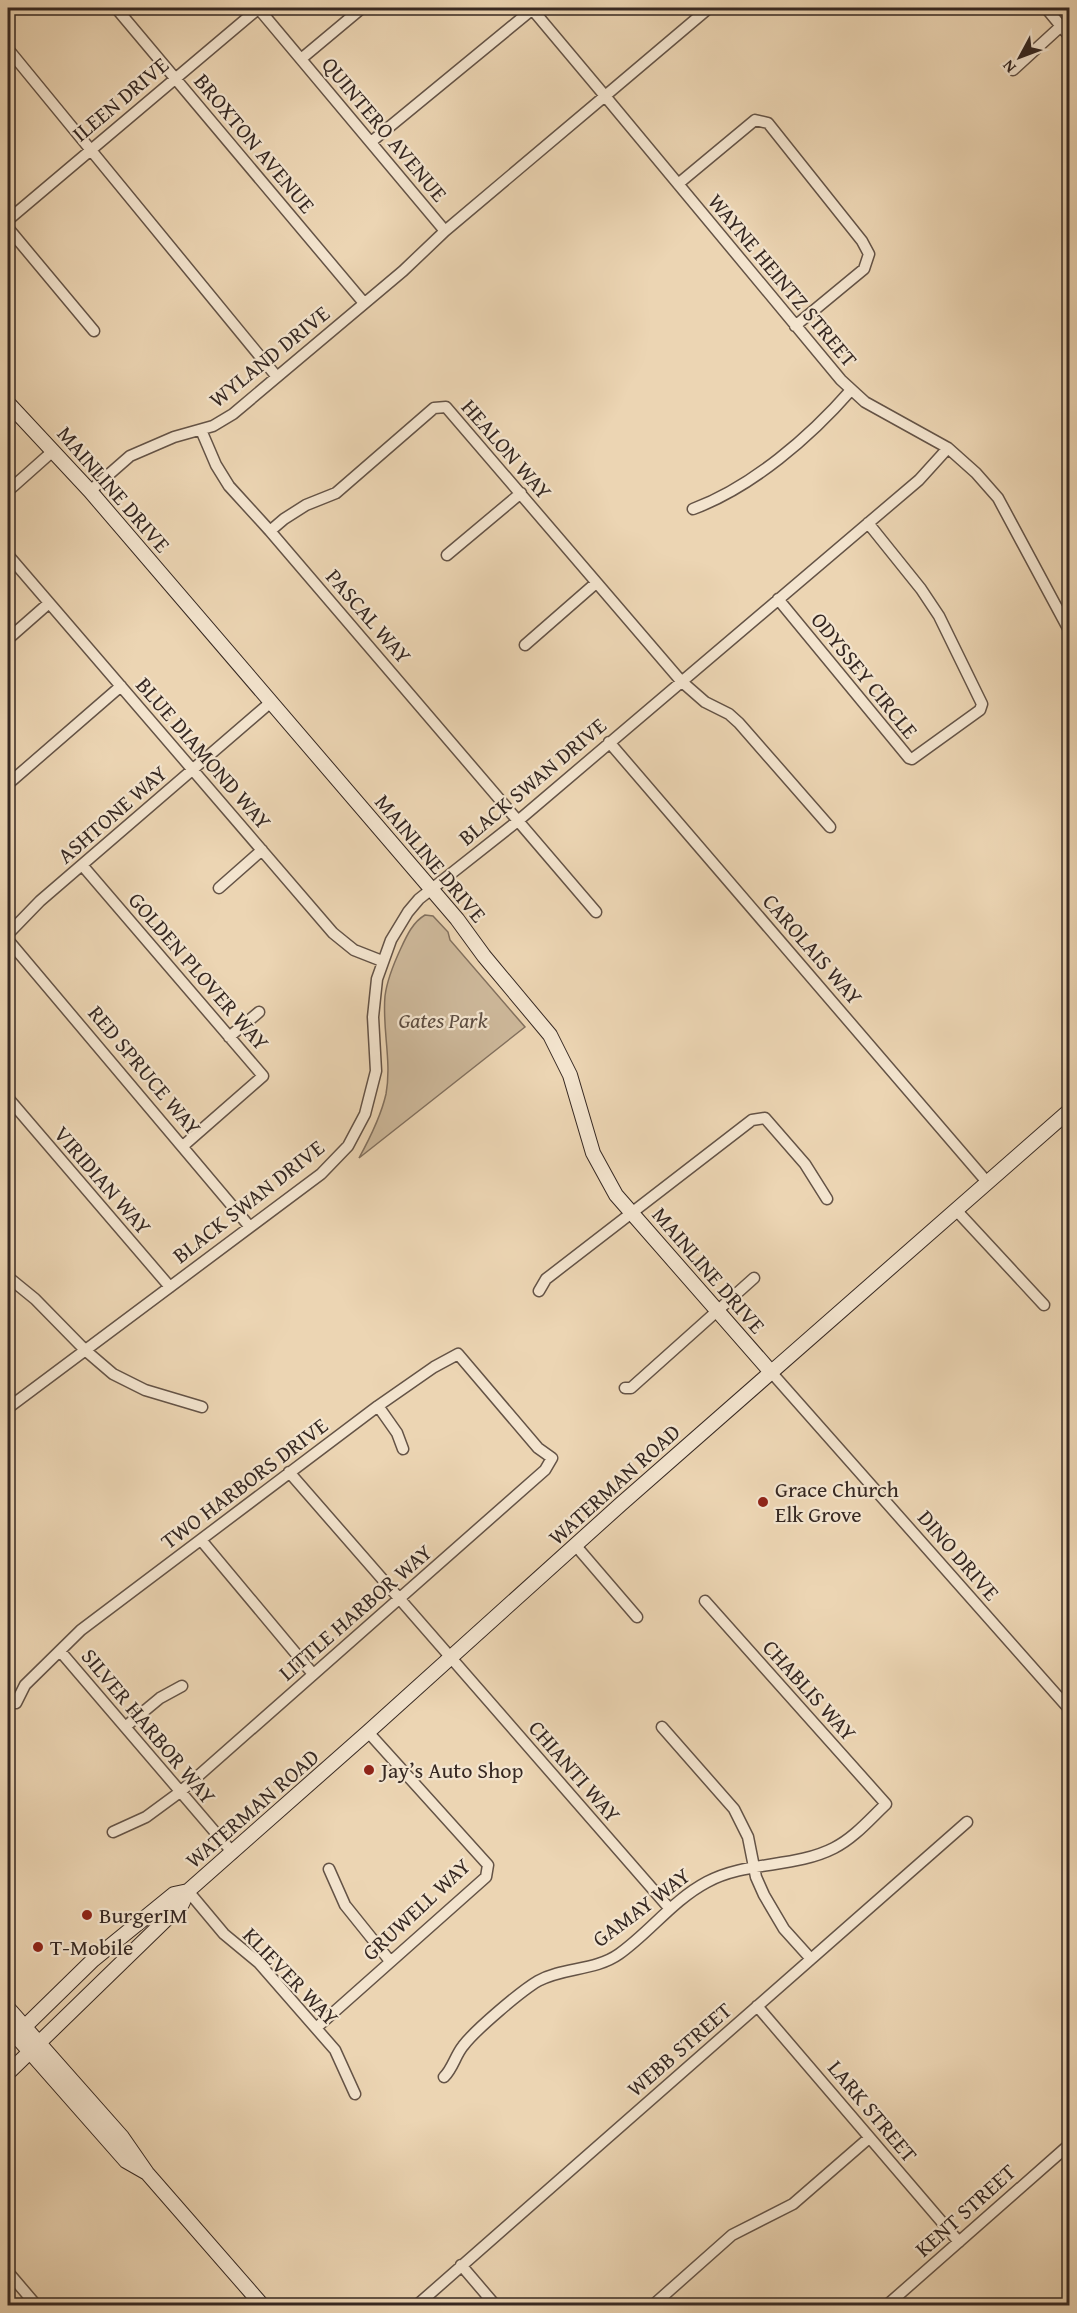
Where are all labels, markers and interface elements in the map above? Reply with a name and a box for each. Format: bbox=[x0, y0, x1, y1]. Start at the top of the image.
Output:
north arrow bbox=[990, 27, 1050, 87]
street label: ILEEN DRIVE bbox=[65, 49, 175, 149]
street label: QUINTERO AVENUE bbox=[315, 50, 455, 208]
text: N bbox=[996, 55, 1021, 79]
street label: BROXTON AVENUE bbox=[187, 66, 323, 220]
street label: WAYNE HEINTZ STREET bbox=[701, 186, 865, 374]
street label: WYLAND DRIVE bbox=[202, 297, 336, 415]
street label: HEALON WAY bbox=[454, 392, 560, 506]
street label: MAINLINE DRIVE bbox=[50, 419, 178, 559]
street label: PASCAL WAY bbox=[319, 562, 419, 670]
street label: ODYSSEY CIRCLE bbox=[804, 605, 926, 745]
street label: BLUE DIAMOND WAY bbox=[129, 670, 279, 836]
street label: BLACK SWAN DRIVE bbox=[451, 709, 613, 853]
street label: ASHTONE WAY bbox=[50, 757, 174, 871]
street label: MAINLINE DRIVE bbox=[368, 787, 494, 929]
street label: GOLDEN PLOVER WAY bbox=[121, 885, 277, 1057]
street label: CAROLAIS WAY bbox=[755, 886, 871, 1012]
street label: RED SPRUCE WAY bbox=[81, 998, 209, 1142]
park label: Gates Park bbox=[398, 1004, 488, 1036]
street label: VIRIDIAN WAY bbox=[47, 1119, 159, 1241]
street label: BLACK SWAN DRIVE bbox=[165, 1132, 331, 1270]
street label: MAINLINE DRIVE bbox=[645, 1200, 773, 1340]
street label: TWO HARBORS DRIVE bbox=[154, 1409, 334, 1557]
street label: WATERMAN ROAD bbox=[541, 1416, 687, 1552]
place label: Grace Church Elk Grove bbox=[775, 1473, 900, 1530]
marker: Grace Church Elk Grove bbox=[756, 1495, 770, 1509]
street label: DINO DRIVE bbox=[910, 1503, 1008, 1607]
street label: LITTLE HARBOR WAY bbox=[271, 1536, 439, 1688]
street label: CHABLIS WAY bbox=[756, 1632, 864, 1748]
street label: SILVER HARBOR WAY bbox=[74, 1641, 224, 1811]
street label: CHIANTI WAY bbox=[521, 1713, 629, 1829]
street label: WATERMAN ROAD bbox=[178, 1741, 326, 1875]
place label: Jay’s Auto Shop bbox=[378, 1754, 524, 1786]
marker: Jay’s Auto Shop bbox=[362, 1763, 376, 1777]
street label: GRUWELL WAY bbox=[355, 1850, 477, 1968]
street label: GAMAY WAY bbox=[585, 1859, 697, 1955]
place label: BurgerIM bbox=[99, 1899, 188, 1931]
marker: BurgerIM bbox=[80, 1908, 94, 1922]
street label: KLIEVER WAY bbox=[236, 1919, 346, 2033]
place label: T-Mobile bbox=[50, 1931, 133, 1963]
marker: T-Mobile bbox=[31, 1940, 45, 1954]
street label: WEBB STREET bbox=[619, 1994, 739, 2104]
street label: LARK STREET bbox=[821, 2053, 925, 2169]
street label: KENT STREET bbox=[907, 2156, 1023, 2264]

